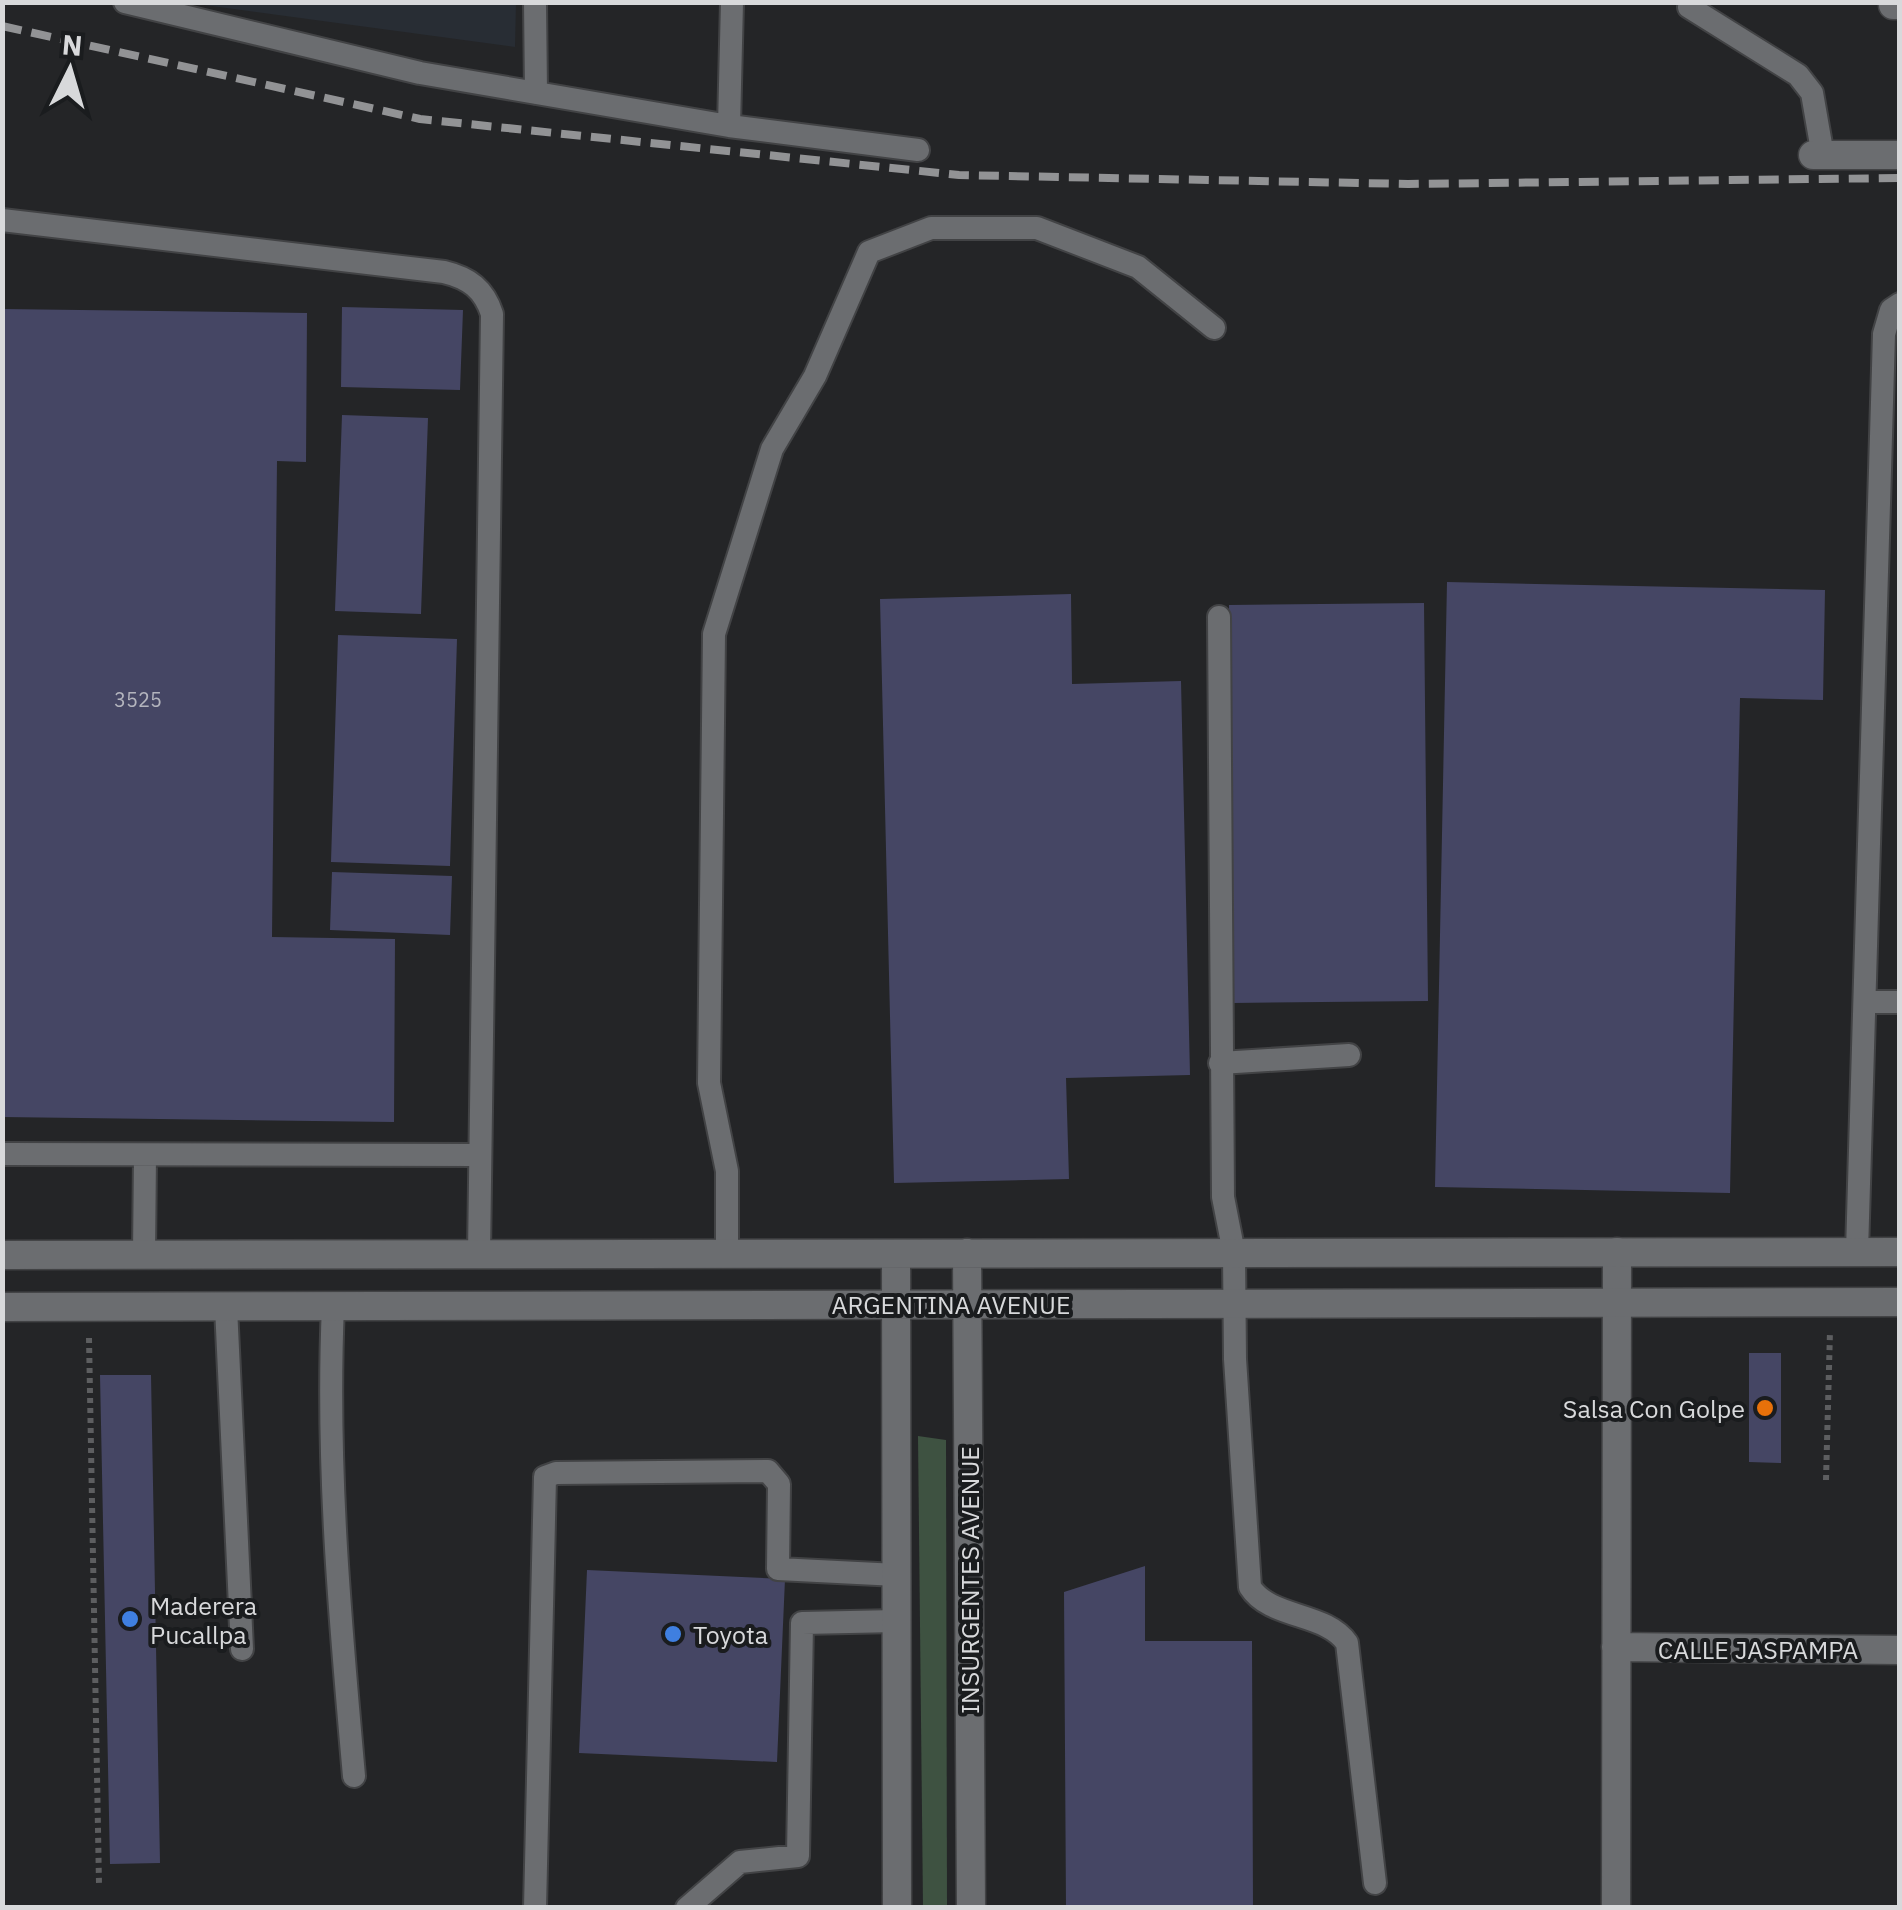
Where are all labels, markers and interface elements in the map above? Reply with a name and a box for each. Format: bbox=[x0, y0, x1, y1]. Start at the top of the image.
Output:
north arrow bbox=[20, 20, 120, 120]
text: N bbox=[61, 25, 84, 64]
house number: 3525 bbox=[114, 686, 162, 713]
street label: ARGENTINA AVENUE bbox=[831, 1288, 1071, 1321]
place label: Salsa Con Golpe bbox=[1563, 1392, 1745, 1425]
marker: Salsa Con Golpe bbox=[1754, 1397, 1776, 1419]
street label: INSURGENTES AVENUE bbox=[953, 1446, 986, 1714]
place label: Maderera Pucallpa bbox=[150, 1589, 257, 1651]
marker: Maderera Pucallpa bbox=[119, 1608, 141, 1630]
place label: Toyota bbox=[693, 1618, 768, 1651]
marker: Toyota bbox=[662, 1623, 684, 1645]
street label: CALLE JASPAMPA bbox=[1658, 1633, 1858, 1666]

